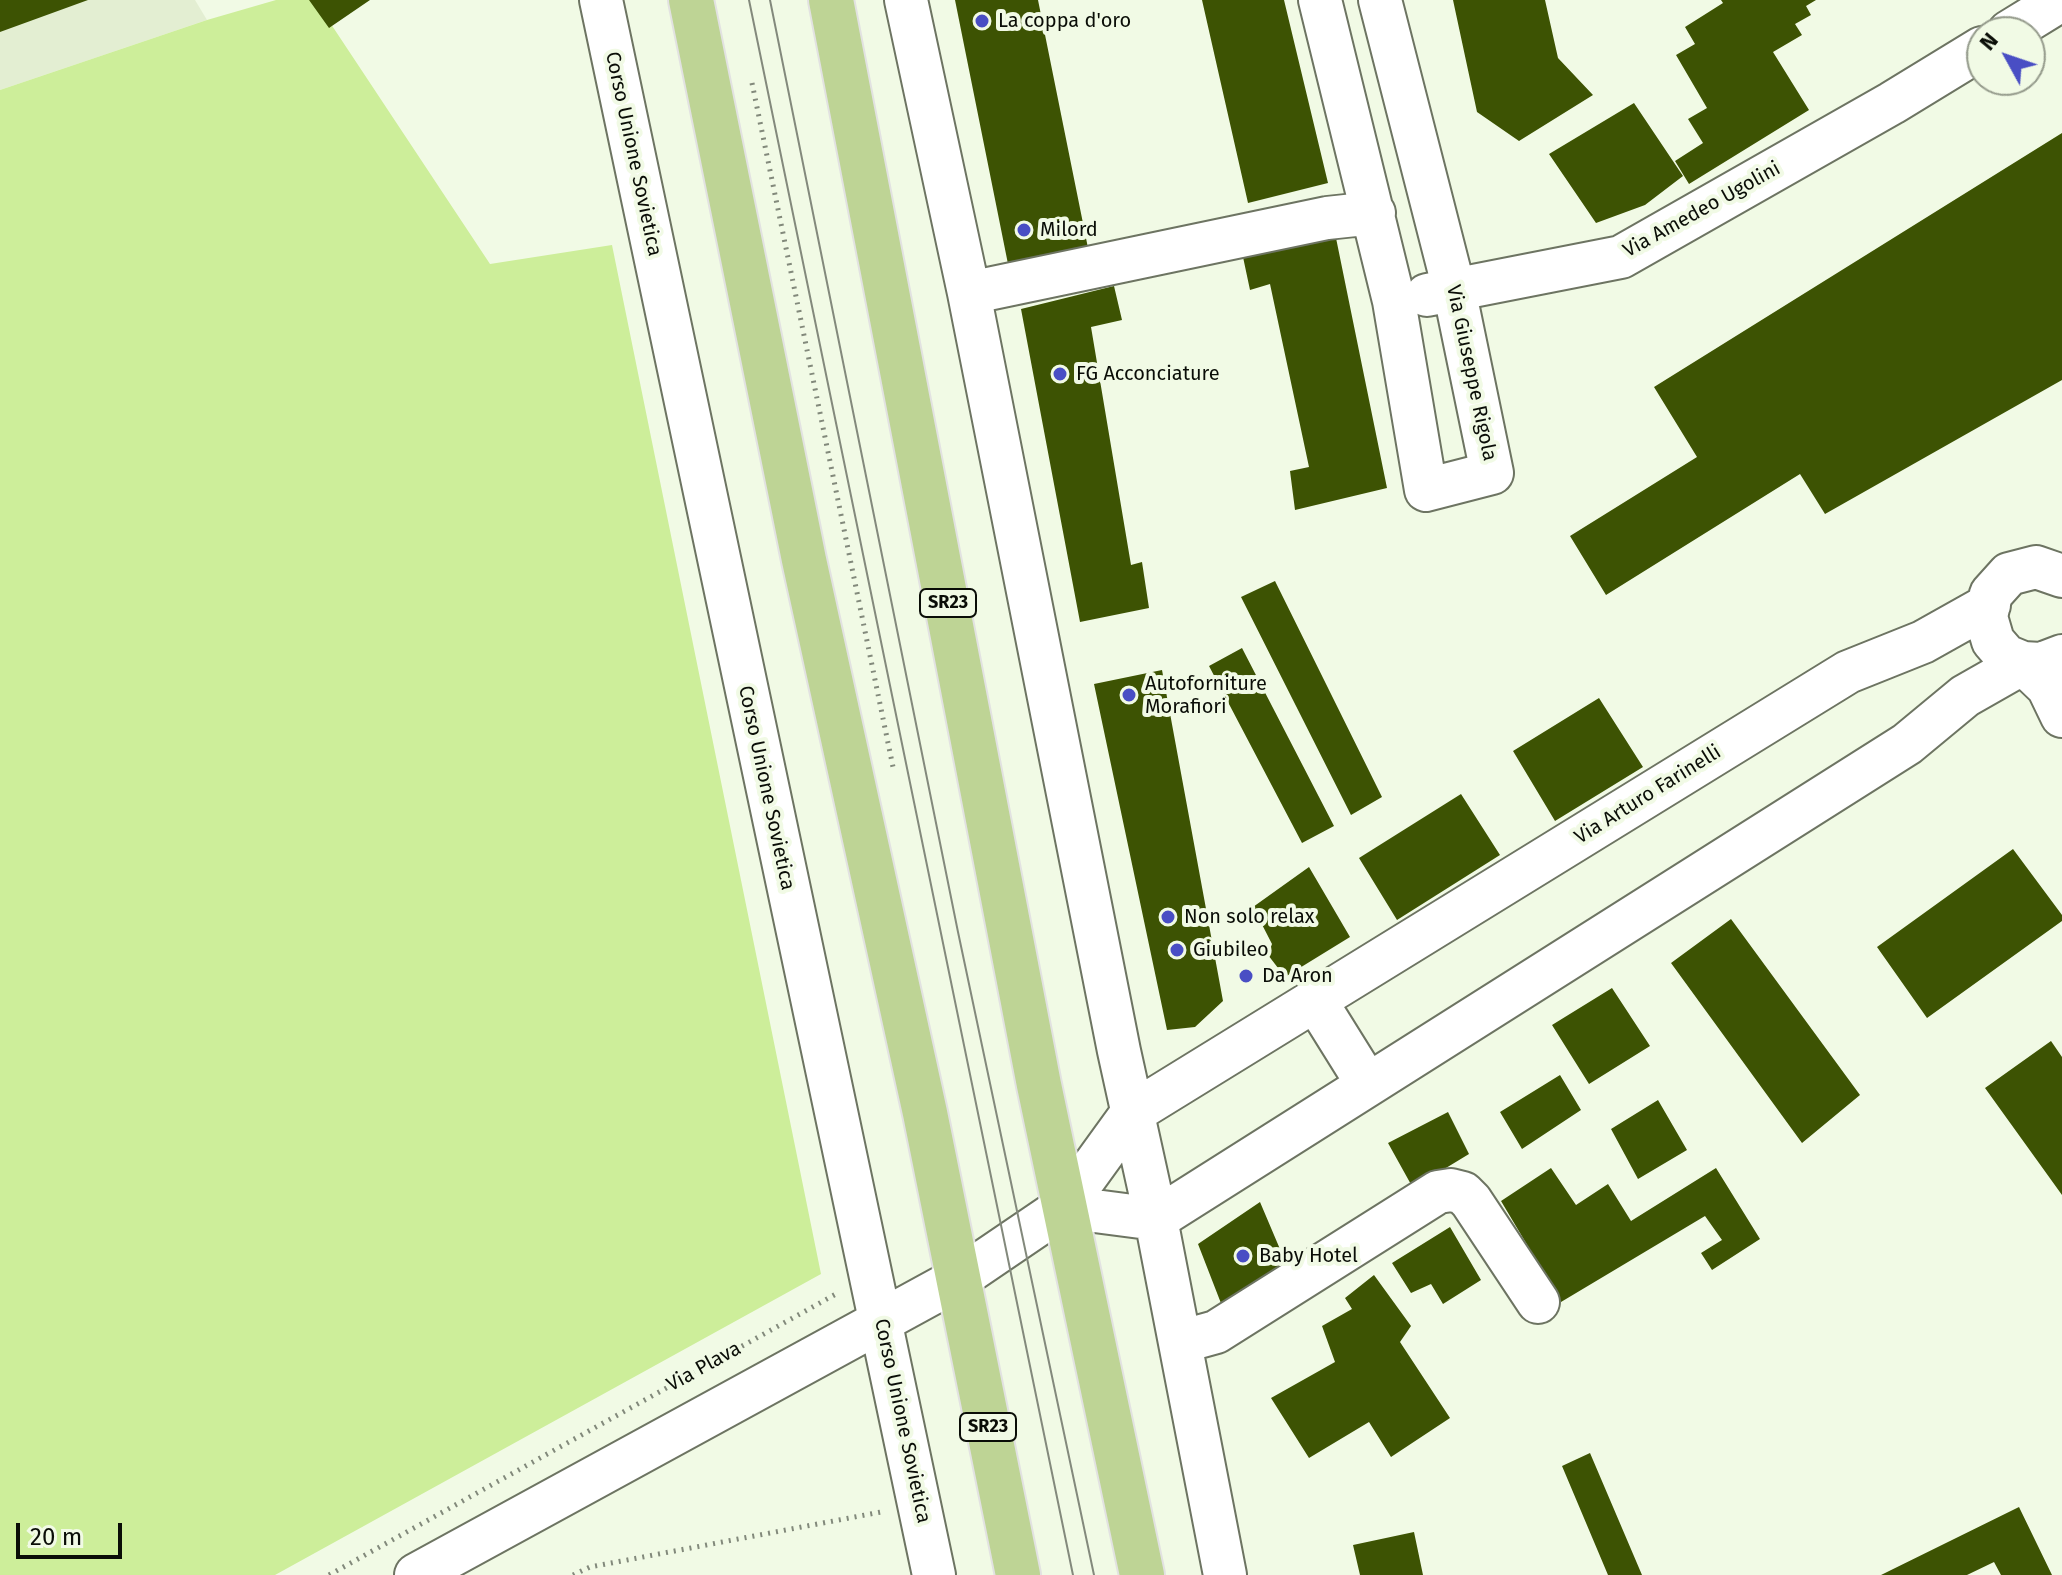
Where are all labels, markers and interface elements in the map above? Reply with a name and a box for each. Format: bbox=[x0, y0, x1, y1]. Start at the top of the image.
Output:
place label: La coppa d'oro bbox=[998, 9, 1131, 33]
marker: La coppa d'oro bbox=[973, 12, 991, 30]
north arrow bbox=[1966, 16, 2046, 96]
text: N bbox=[1974, 27, 2004, 56]
street label: Corso Unione Sovietica bbox=[600, 50, 666, 258]
street label: Via Amedeo Ugolini bbox=[1619, 157, 1785, 263]
place label: Milord bbox=[1040, 218, 1098, 242]
marker: Milord bbox=[1015, 221, 1033, 239]
street label: Via Giuseppe Rigola bbox=[1441, 283, 1501, 463]
place label: FG Acconciature bbox=[1076, 362, 1220, 386]
marker: FG Acconciature bbox=[1051, 365, 1069, 383]
road number: SR23 bbox=[920, 589, 976, 617]
place label: Autoforniture Morafiori bbox=[1145, 672, 1267, 719]
street label: Corso Unione Sovietica bbox=[733, 684, 799, 892]
marker: Autoforniture Morafiori bbox=[1120, 686, 1138, 704]
street label: Via Arturo Farinelli bbox=[1570, 740, 1726, 850]
place label: Non solo relax bbox=[1184, 905, 1314, 929]
marker: Non solo relax bbox=[1159, 908, 1177, 926]
place label: Giubileo bbox=[1193, 938, 1269, 962]
marker: Giubileo bbox=[1168, 941, 1186, 959]
place label: Da Aron bbox=[1262, 964, 1333, 988]
marker: Da Aron bbox=[1237, 967, 1255, 985]
place label: Baby Hotel bbox=[1259, 1244, 1358, 1268]
marker: Baby Hotel bbox=[1234, 1247, 1252, 1265]
street label: Corso Unione Sovietica bbox=[869, 1317, 935, 1525]
street label: Via Plava bbox=[663, 1337, 745, 1397]
road number: SR23 bbox=[960, 1413, 1016, 1441]
scale bar bbox=[20, 1507, 126, 1557]
text: 20 m bbox=[30, 1523, 82, 1551]

